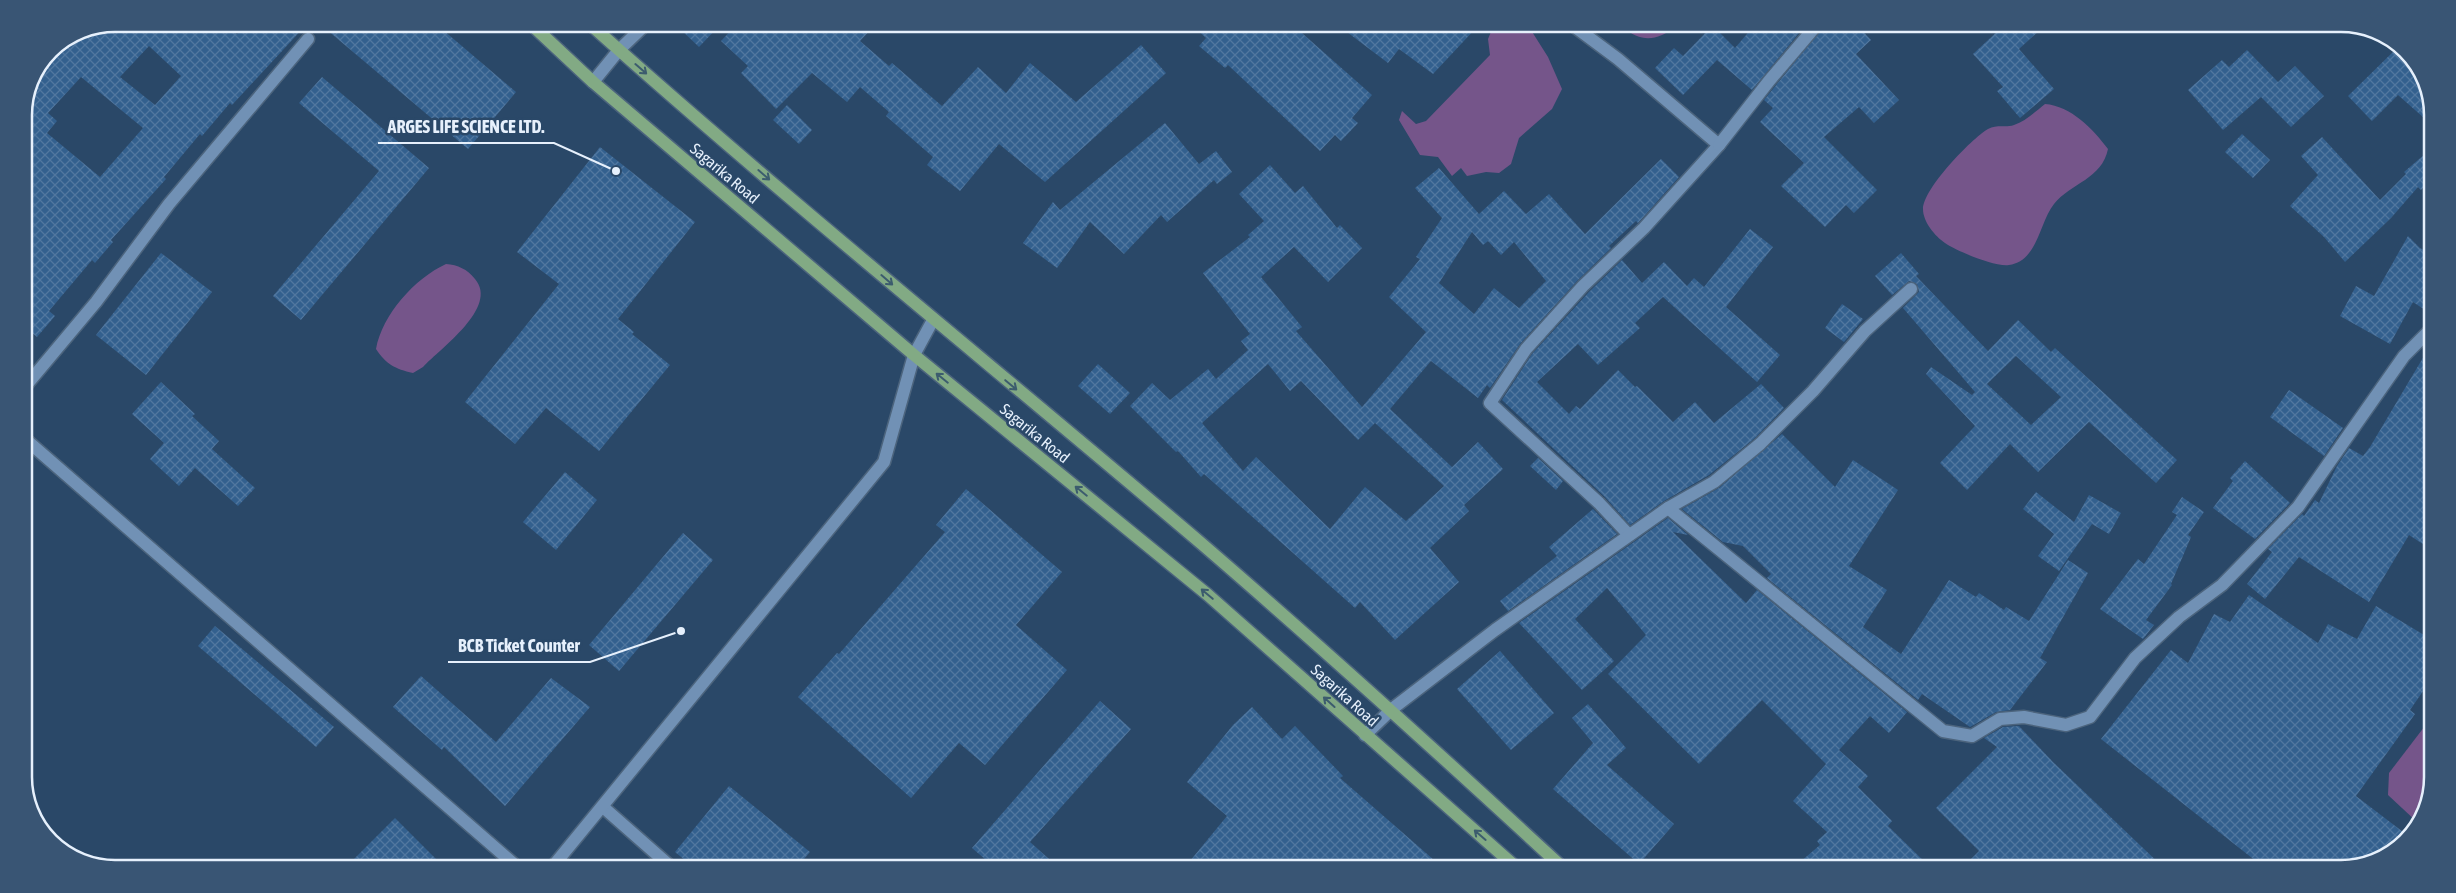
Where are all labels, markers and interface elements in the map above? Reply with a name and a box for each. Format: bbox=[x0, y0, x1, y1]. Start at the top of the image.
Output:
one-way arrow bbox=[634, 63, 647, 74]
callout: ARGES LIFE SCIENCE LTD. bbox=[378, 110, 554, 143]
text: ARGES LIFE SCIENCE LTD. bbox=[387, 116, 544, 137]
street label: Sagarika Road bbox=[686, 139, 763, 208]
one-way arrow bbox=[757, 169, 770, 180]
one-way arrow bbox=[881, 275, 894, 286]
one-way arrow bbox=[935, 372, 948, 383]
one-way arrow bbox=[1005, 380, 1018, 391]
street label: Sagarika Road bbox=[996, 400, 1073, 467]
one-way arrow bbox=[1075, 486, 1088, 497]
one-way arrow bbox=[1201, 589, 1214, 600]
callout: BCB Ticket Counter bbox=[448, 629, 590, 662]
text: BCB Ticket Counter bbox=[458, 635, 581, 656]
street label: Sagarika Road bbox=[1307, 660, 1382, 730]
one-way arrow bbox=[1322, 696, 1335, 708]
one-way arrow bbox=[1473, 830, 1486, 841]

